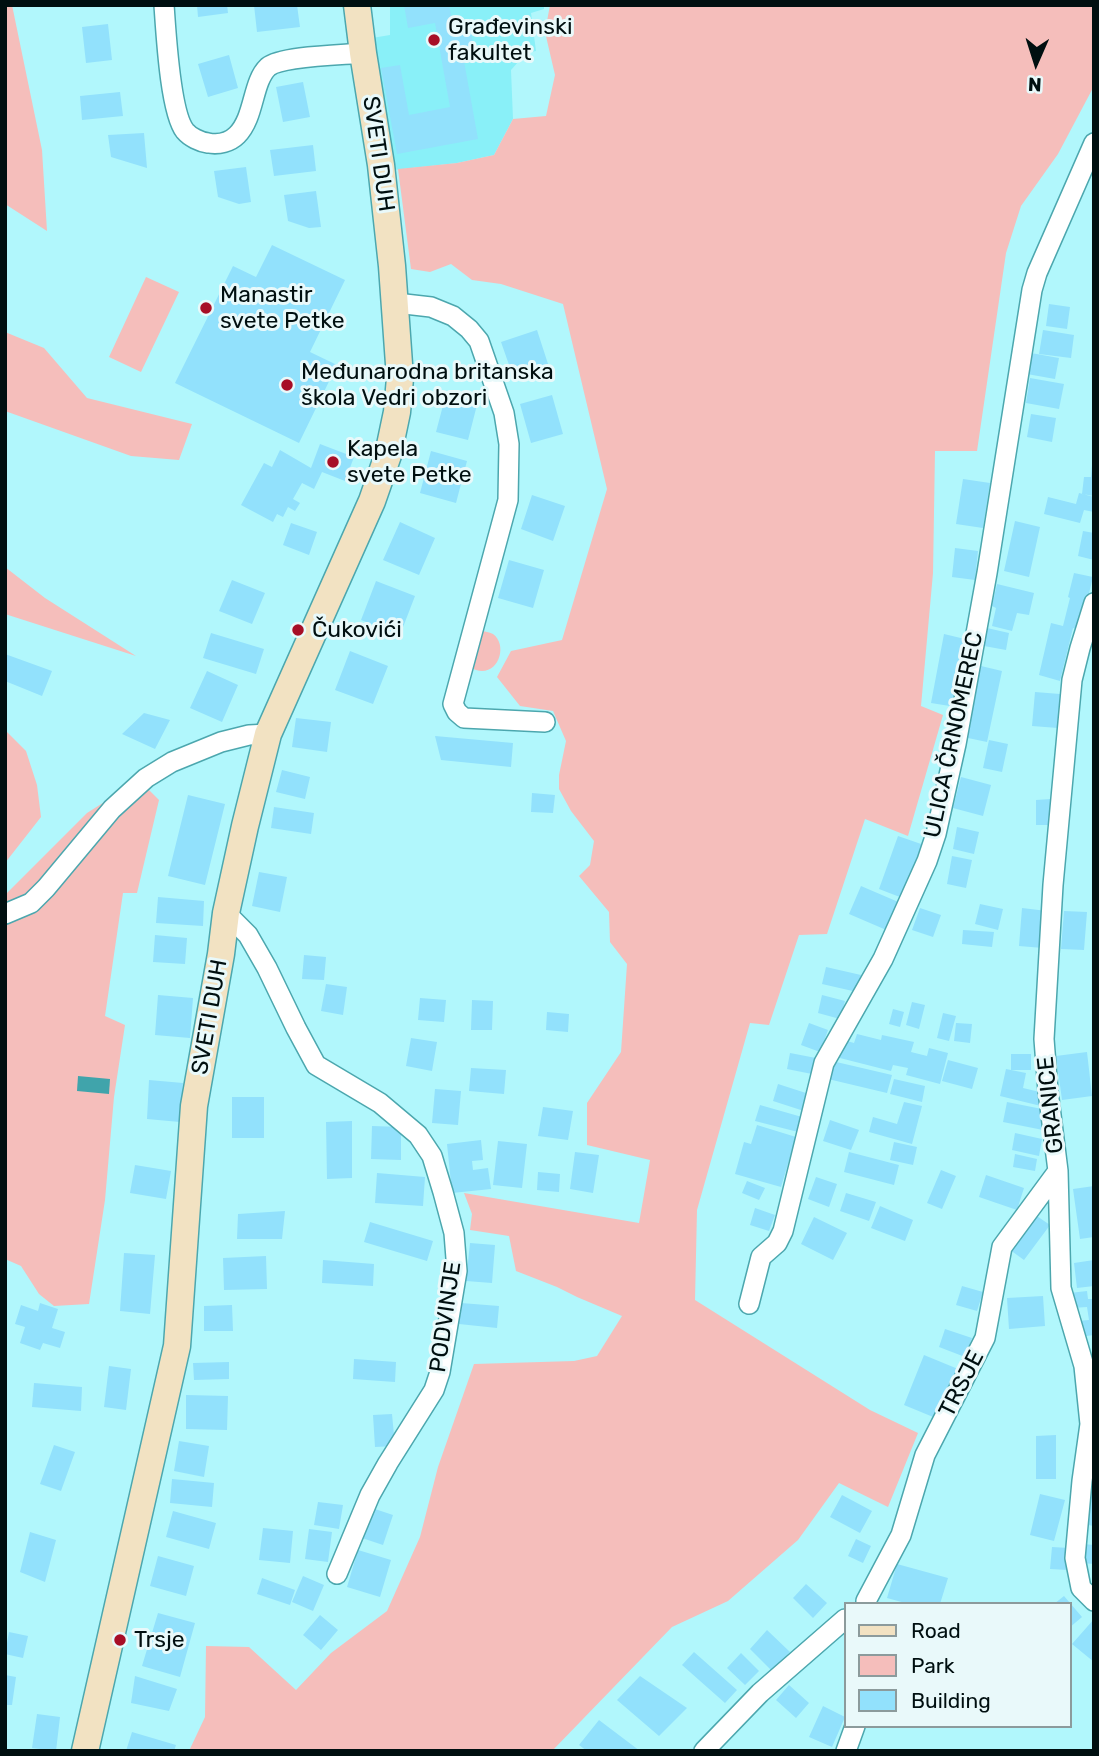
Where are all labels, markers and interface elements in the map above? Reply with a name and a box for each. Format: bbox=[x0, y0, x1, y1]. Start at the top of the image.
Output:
place label: Građevinski fakultet bbox=[448, 13, 572, 67]
north arrow bbox=[1001, 28, 1071, 98]
marker: Građevinski fakultet bbox=[426, 32, 442, 48]
text: N bbox=[1027, 73, 1042, 96]
street label: SVETI DUH bbox=[356, 94, 400, 214]
place label: Manastir svete Petke bbox=[220, 281, 345, 335]
marker: Manastir svete Petke bbox=[198, 300, 214, 316]
place label: Međunarodna britanska škola Vedri obzori bbox=[301, 358, 554, 412]
marker: Međunarodna britanska škola Vedri obzori bbox=[279, 377, 295, 393]
place label: Kapela svete Petke bbox=[347, 435, 472, 489]
marker: Kapela svete Petke bbox=[325, 454, 341, 470]
place label: Čukovići bbox=[312, 616, 402, 644]
marker: Čukovići bbox=[290, 622, 306, 638]
street label: ULICA ČRNOMEREC bbox=[919, 629, 989, 841]
street label: SVETI DUH bbox=[186, 957, 234, 1077]
street label: GRANICE bbox=[1032, 1055, 1070, 1155]
street label: PODVINJE bbox=[425, 1260, 467, 1374]
street label: TRSJE bbox=[934, 1346, 990, 1422]
legend bbox=[844, 1602, 1071, 1728]
text: Road bbox=[911, 1618, 961, 1643]
place label: Trsje bbox=[134, 1626, 185, 1654]
marker: Trsje bbox=[112, 1632, 128, 1648]
text: Park bbox=[911, 1653, 955, 1678]
text: Building bbox=[911, 1688, 991, 1713]

